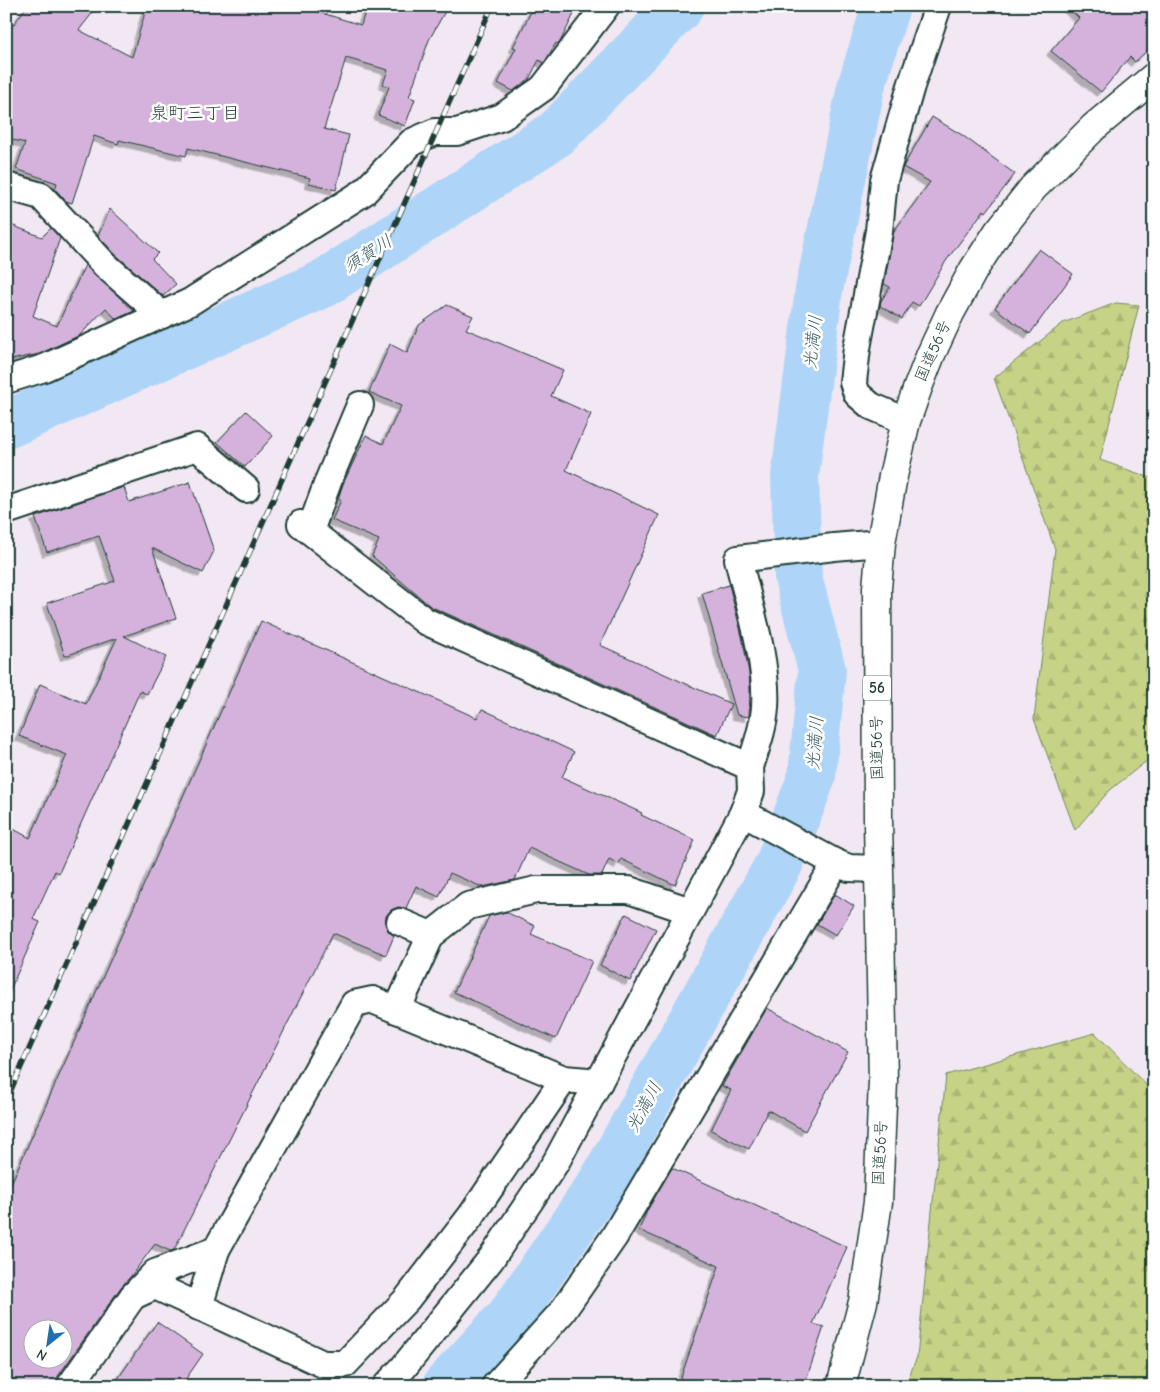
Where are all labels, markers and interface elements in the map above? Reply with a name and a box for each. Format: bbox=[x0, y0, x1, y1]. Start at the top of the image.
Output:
district label: 泉町三丁目 bbox=[150, 103, 240, 124]
water label: 須賀川 bbox=[340, 230, 396, 278]
water label: 光満川 bbox=[799, 314, 827, 370]
street label: 国道56号 bbox=[911, 317, 955, 385]
road number: 56 bbox=[863, 676, 891, 700]
water label: 光満川 bbox=[802, 715, 828, 771]
street label: 国道56号 bbox=[867, 715, 887, 781]
water label: 光満川 bbox=[622, 1078, 666, 1136]
street label: 国道56号 bbox=[869, 1120, 891, 1186]
north arrow bbox=[22, 1320, 72, 1370]
text: N bbox=[34, 1345, 50, 1364]

